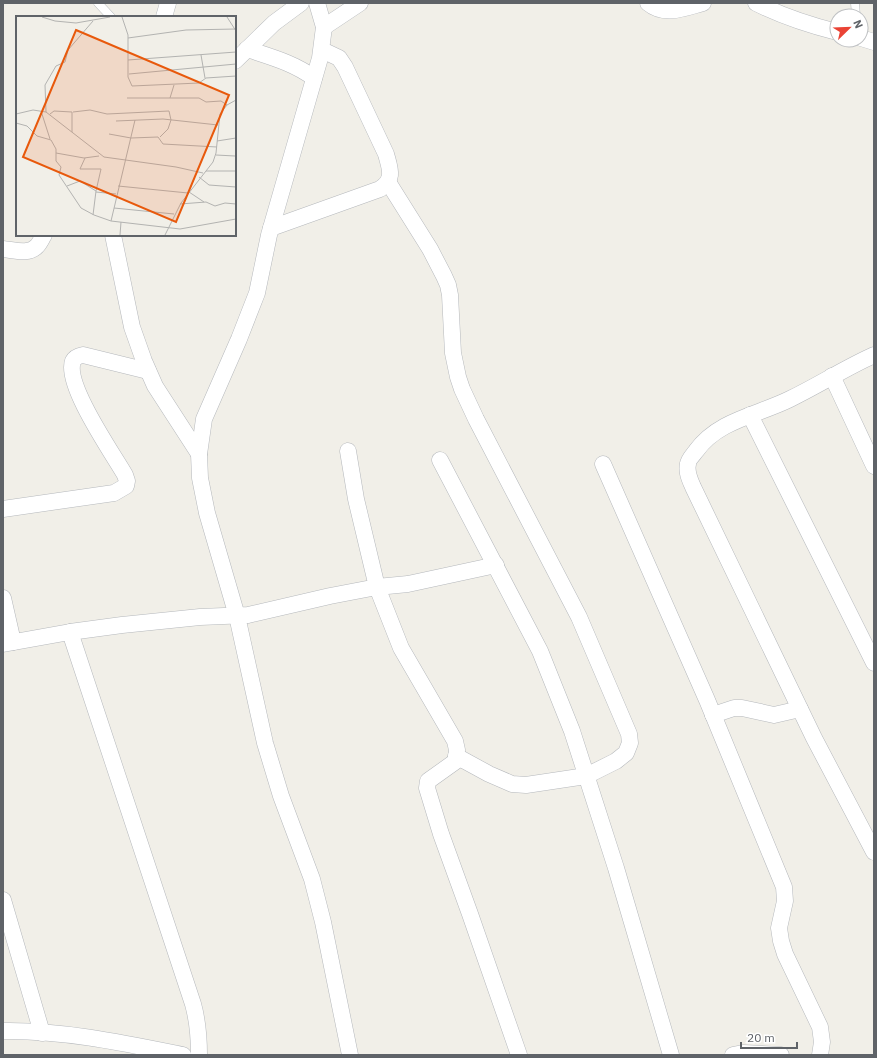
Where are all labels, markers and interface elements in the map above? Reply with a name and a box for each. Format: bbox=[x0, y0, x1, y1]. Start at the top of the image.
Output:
north arrow bbox=[829, 8, 869, 48]
inset map bbox=[16, 16, 236, 236]
text: N bbox=[850, 18, 866, 31]
scale bar bbox=[741, 1024, 797, 1050]
text: 20 m bbox=[747, 1030, 775, 1045]

